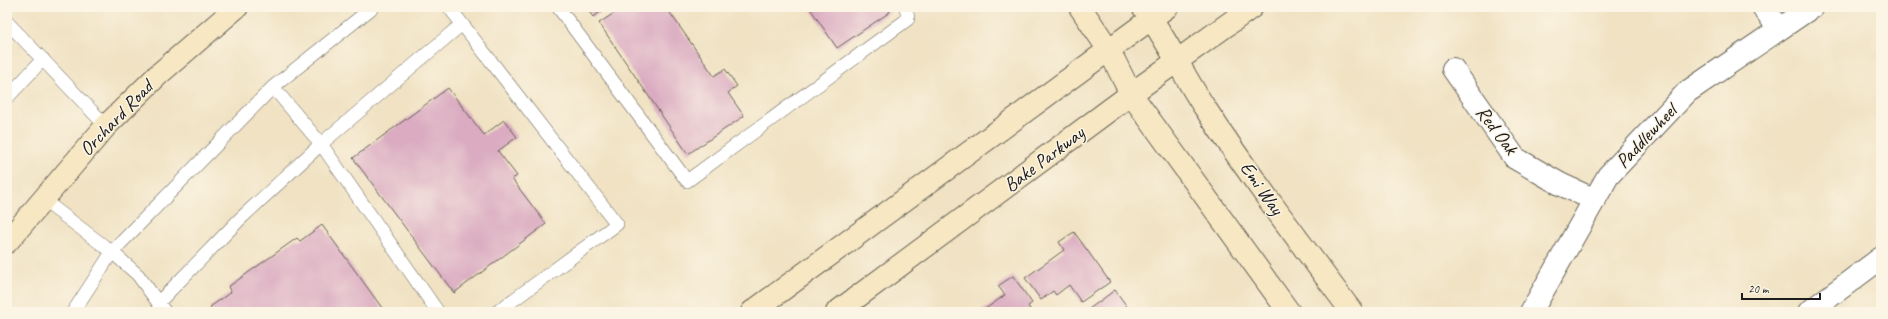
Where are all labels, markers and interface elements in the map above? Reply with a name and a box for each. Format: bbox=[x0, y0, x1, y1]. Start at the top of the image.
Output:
street label: Orchard Road bbox=[74, 73, 160, 161]
street label: Paddlewheel bbox=[1610, 96, 1684, 173]
street label: Red Oak bbox=[1470, 101, 1525, 161]
street label: Bake Parkway bbox=[999, 120, 1090, 198]
street label: Emi Way bbox=[1235, 156, 1290, 221]
scale bar bbox=[1742, 275, 1820, 301]
text: 20 m bbox=[1748, 281, 1770, 297]

